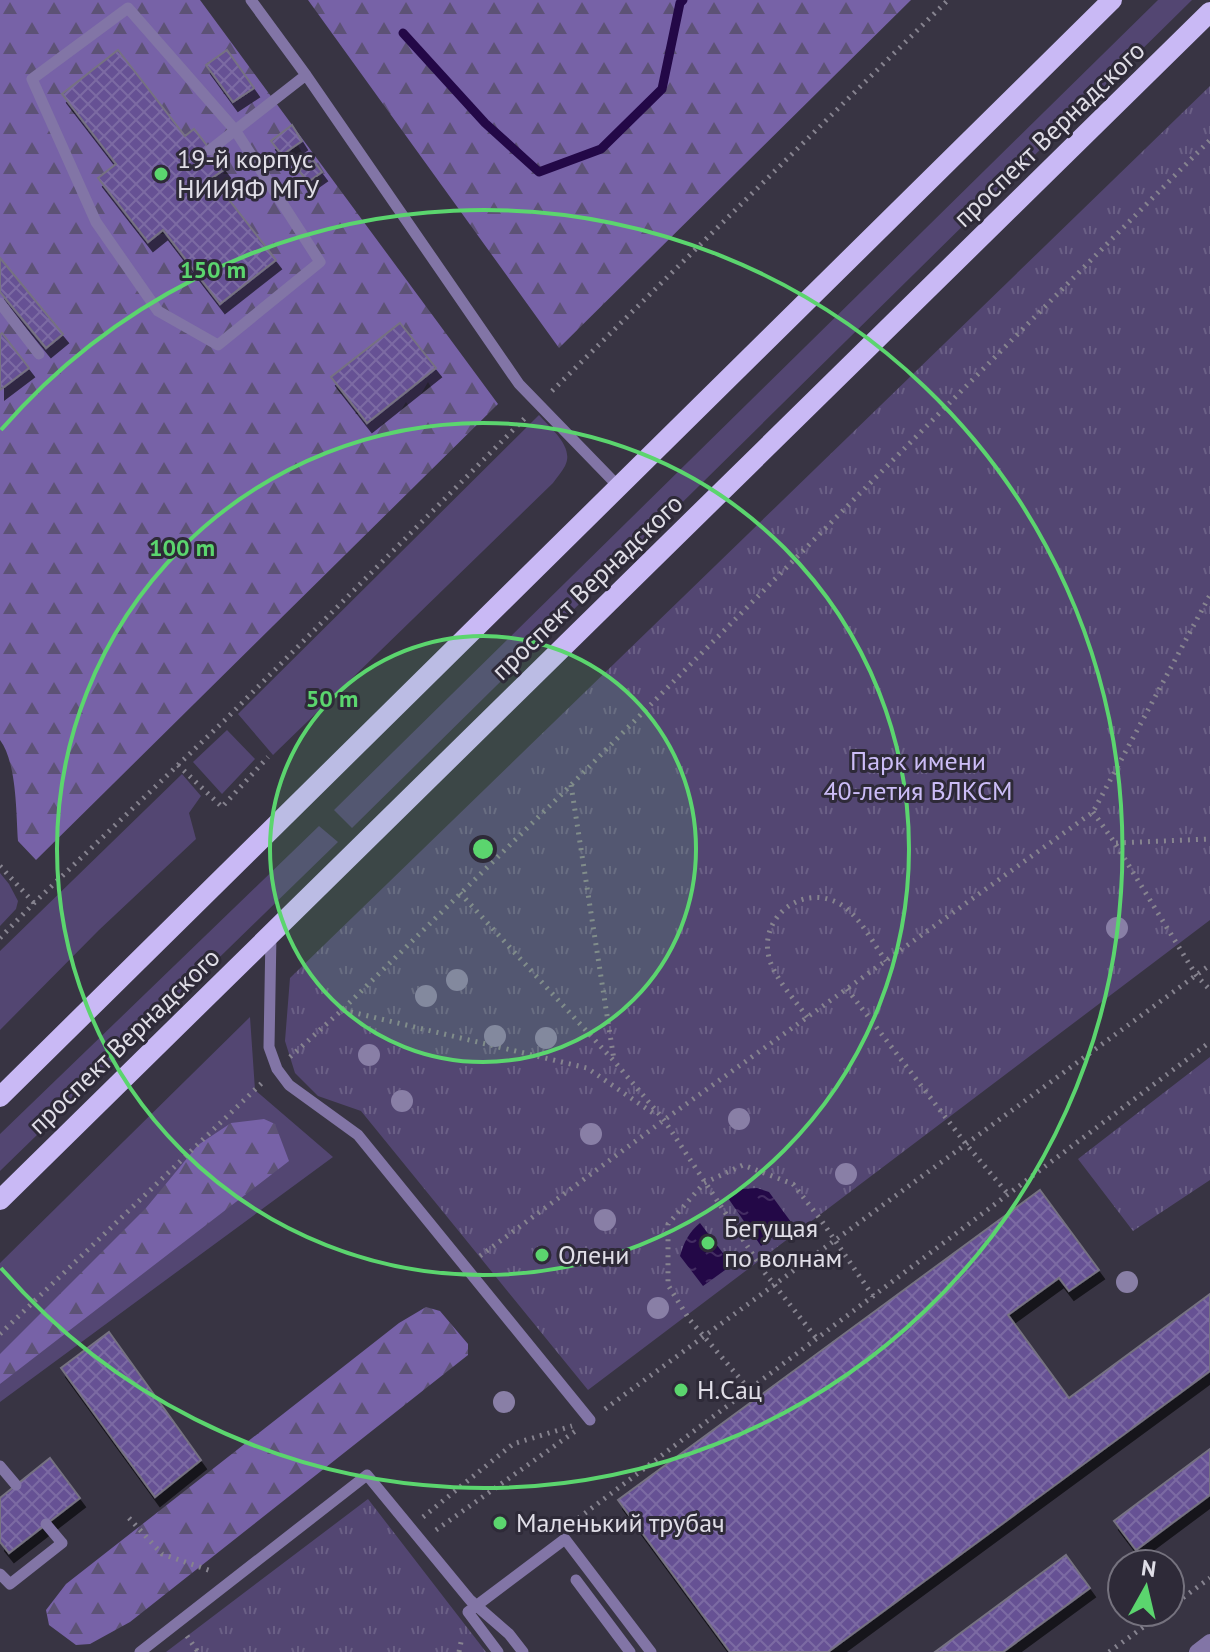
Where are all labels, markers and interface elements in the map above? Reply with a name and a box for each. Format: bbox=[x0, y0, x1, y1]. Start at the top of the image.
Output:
street label: проспект Вернадского bbox=[946, 34, 1151, 234]
place label: 19-й корпус НИИЯФ МГУ bbox=[177, 142, 320, 205]
marker: 19-й корпус НИИЯФ МГУ bbox=[152, 165, 170, 183]
text: 150 m bbox=[180, 254, 246, 285]
street label: проспект Вернадского bbox=[484, 487, 689, 687]
text: 100 m bbox=[149, 532, 215, 563]
text: 50 m bbox=[306, 683, 358, 714]
park label: Парк имени 40-летия ВЛКСМ bbox=[823, 744, 1013, 807]
centre of rings bbox=[469, 835, 497, 863]
street label: проспект Вернадского bbox=[21, 941, 226, 1141]
place label: Бегущая по волнам bbox=[724, 1211, 842, 1274]
marker: Бегущая по волнам bbox=[699, 1234, 717, 1252]
place label: Олени bbox=[558, 1238, 630, 1271]
marker: Олени bbox=[533, 1246, 551, 1264]
place label: Н.Сац bbox=[697, 1373, 762, 1406]
marker: Н.Сац bbox=[672, 1381, 690, 1399]
place label: Маленький трубач bbox=[516, 1506, 725, 1539]
marker: Маленький трубач bbox=[491, 1514, 509, 1532]
north arrow bbox=[1106, 1548, 1186, 1628]
text: N bbox=[1140, 1553, 1158, 1583]

